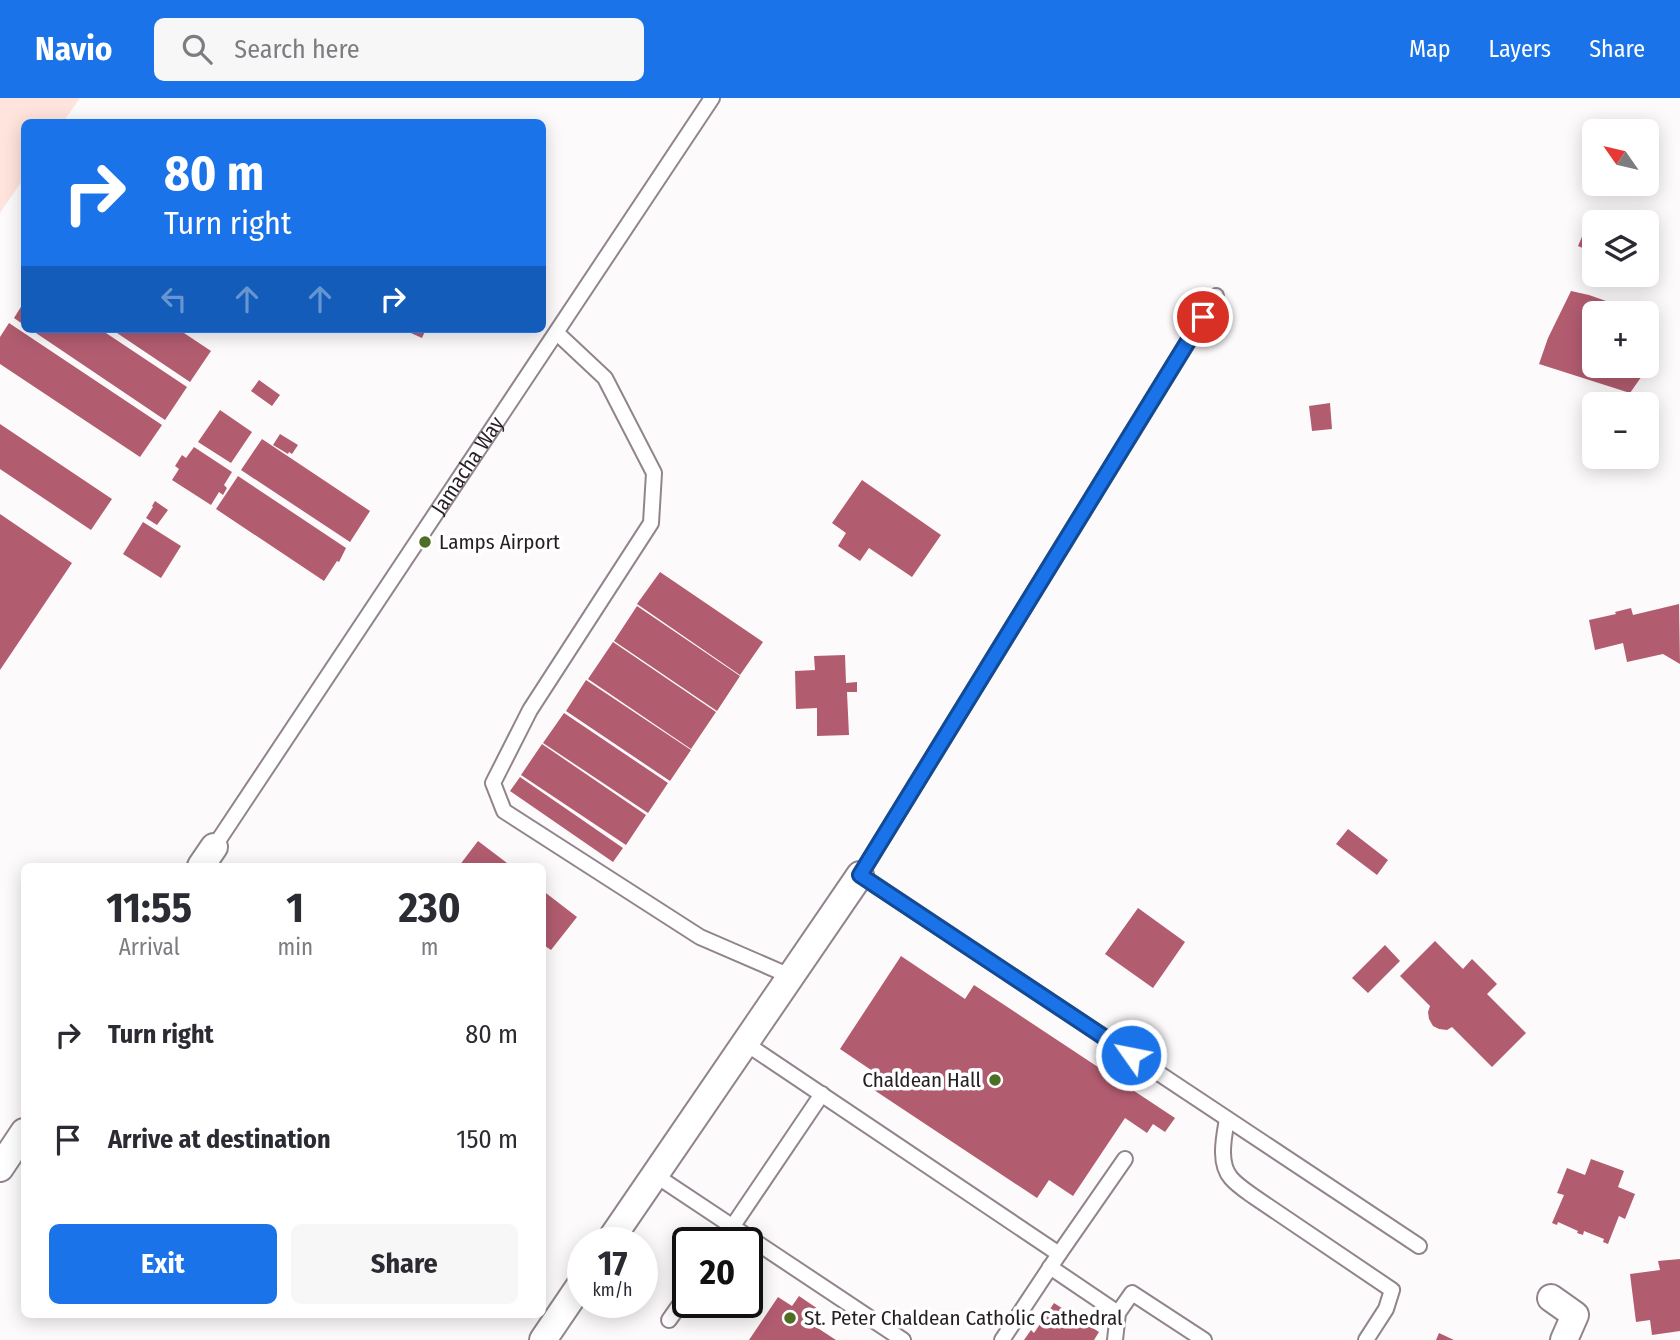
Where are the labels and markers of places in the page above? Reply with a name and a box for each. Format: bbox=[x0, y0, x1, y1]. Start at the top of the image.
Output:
pin bbox=[1173, 287, 1233, 347]
place label: Lamps Airport bbox=[439, 529, 560, 555]
marker: Lamps Airport bbox=[417, 534, 433, 550]
place label: Chaldean Hall bbox=[862, 1067, 981, 1093]
marker: Chaldean Hall bbox=[987, 1072, 1003, 1088]
place label: St. Peter Chaldean Catholic Cathedral bbox=[804, 1305, 1123, 1331]
marker: St. Peter Chaldean Catholic Cathedral bbox=[782, 1310, 798, 1326]

